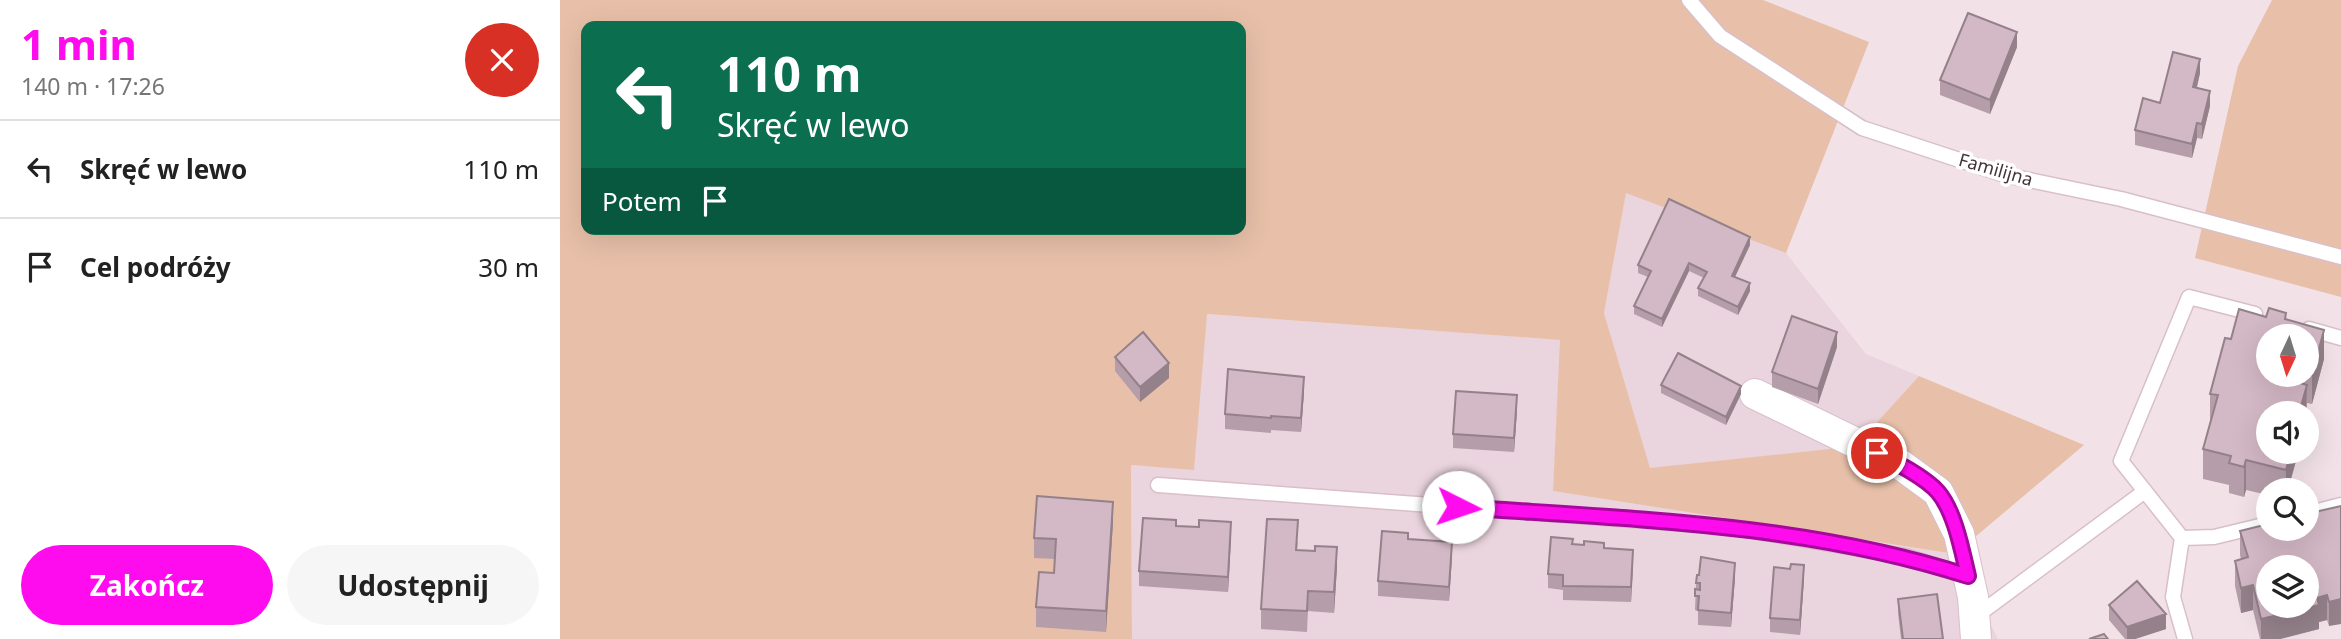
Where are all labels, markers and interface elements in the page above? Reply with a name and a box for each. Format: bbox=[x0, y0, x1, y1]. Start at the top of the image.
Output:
text: 1 min bbox=[21, 15, 137, 72]
button: close bbox=[465, 23, 539, 97]
text: 110 m bbox=[717, 40, 862, 106]
icon: left bbox=[602, 49, 693, 140]
text: 140 m · 17:26 bbox=[21, 70, 165, 102]
text: Skręć w lewo bbox=[717, 103, 910, 146]
street label: Familijna bbox=[1956, 147, 2036, 191]
icon: left bbox=[21, 150, 59, 188]
text: Skręć w lewo bbox=[80, 151, 247, 187]
text: 110 m bbox=[463, 151, 539, 187]
icon: arrive bbox=[696, 182, 734, 220]
text: Potem bbox=[602, 183, 682, 219]
icon: arrive bbox=[21, 248, 59, 286]
text: Cel podróży bbox=[80, 249, 231, 285]
text: 30 m bbox=[478, 249, 539, 285]
north arrow bbox=[2256, 324, 2319, 387]
map controls bbox=[2256, 324, 2319, 618]
button: sound bbox=[2256, 401, 2319, 464]
pin bbox=[1847, 423, 1907, 483]
icon: arrive bbox=[1858, 434, 1896, 472]
position arrow bbox=[1421, 470, 1495, 544]
button: search bbox=[2256, 478, 2319, 541]
button: Zakończ bbox=[21, 545, 273, 625]
button: Udostępnij bbox=[287, 545, 539, 625]
button: layers bbox=[2256, 555, 2319, 618]

